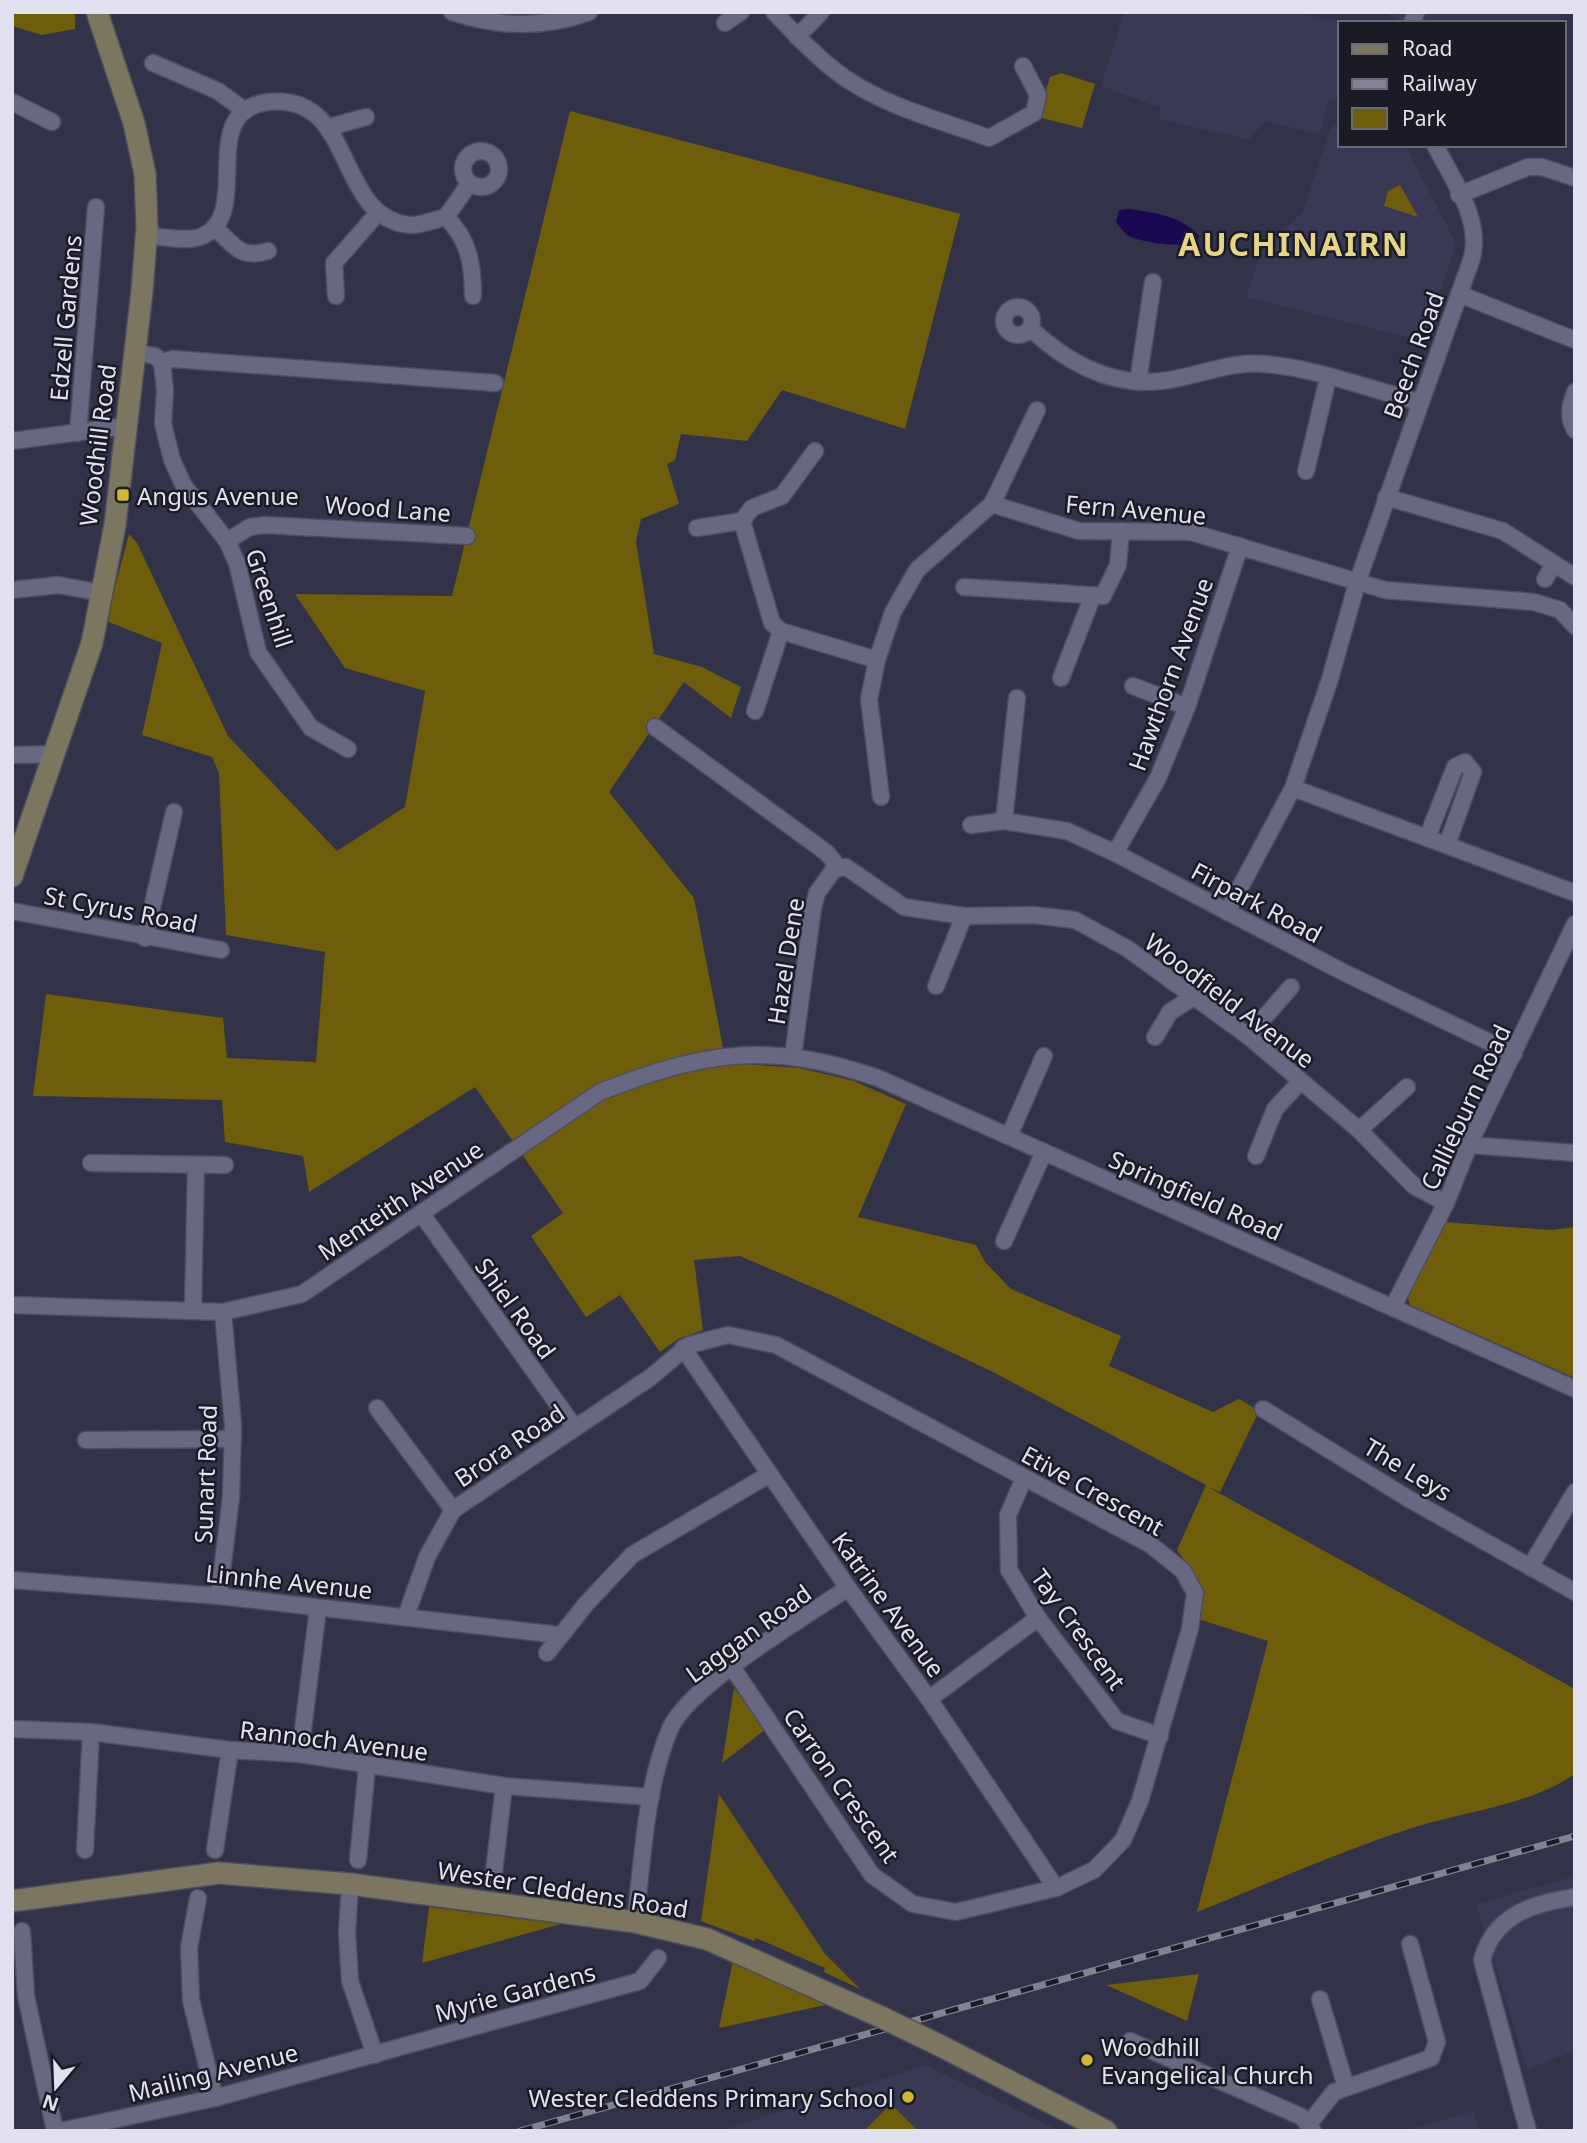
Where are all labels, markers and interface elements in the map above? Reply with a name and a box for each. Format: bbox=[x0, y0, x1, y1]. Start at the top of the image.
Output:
legend bbox=[1338, 21, 1566, 147]
text: Road bbox=[1402, 34, 1452, 62]
text: Railway bbox=[1402, 69, 1477, 97]
text: Park bbox=[1402, 104, 1447, 132]
district label: AUCHINAIRN bbox=[1178, 222, 1410, 265]
street label: Edzell Gardens bbox=[41, 234, 89, 402]
street label: Beech Road bbox=[1375, 287, 1451, 423]
street label: Woodhill Road bbox=[71, 362, 123, 528]
place label: Angus Avenue bbox=[137, 479, 299, 512]
street label: Fern Avenue bbox=[1064, 486, 1208, 532]
marker: Angus Avenue bbox=[115, 487, 131, 503]
street label: Wood Lane bbox=[324, 487, 452, 529]
street label: Greenhill bbox=[239, 544, 301, 652]
street label: Hawthorn Avenue bbox=[1120, 573, 1220, 775]
street label: Firpark Road bbox=[1186, 854, 1328, 950]
street label: St Cyrus Road bbox=[41, 878, 201, 940]
street label: Hazel Dene bbox=[759, 895, 811, 1027]
street label: Woodfield Avenue bbox=[1138, 925, 1322, 1075]
street label: Callieburn Road bbox=[1412, 1019, 1518, 1195]
street label: Menteith Avenue bbox=[311, 1132, 489, 1268]
street label: Springfield Road bbox=[1104, 1142, 1288, 1248]
street label: Shiel Road bbox=[468, 1251, 564, 1365]
street label: Brora Road bbox=[447, 1396, 571, 1494]
street label: Sunart Road bbox=[186, 1404, 224, 1544]
street label: The Leys bbox=[1358, 1430, 1458, 1508]
street label: Etive Crescent bbox=[1016, 1437, 1171, 1543]
street label: Katrine Avenue bbox=[825, 1525, 953, 1683]
street label: Linnhe Avenue bbox=[204, 1556, 374, 1606]
street label: Tay Crescent bbox=[1024, 1562, 1134, 1696]
street label: Laggan Road bbox=[679, 1576, 817, 1690]
street label: Carron Crescent bbox=[776, 1701, 908, 1869]
street label: Rannoch Avenue bbox=[238, 1712, 430, 1768]
street label: Wester Cleddens Road bbox=[435, 1853, 691, 1925]
street label: Myrie Gardens bbox=[431, 1955, 599, 2029]
place label: Woodhill Evangelical Church bbox=[1101, 2030, 1314, 2091]
street label: Mailing Avenue bbox=[125, 2035, 301, 2109]
north arrow bbox=[21, 2052, 91, 2122]
marker: Woodhill Evangelical Church bbox=[1079, 2052, 1095, 2068]
place label: Wester Cleddens Primary School bbox=[529, 2081, 894, 2114]
text: N bbox=[39, 2088, 62, 2118]
marker: Wester Cleddens Primary School bbox=[900, 2089, 916, 2105]

